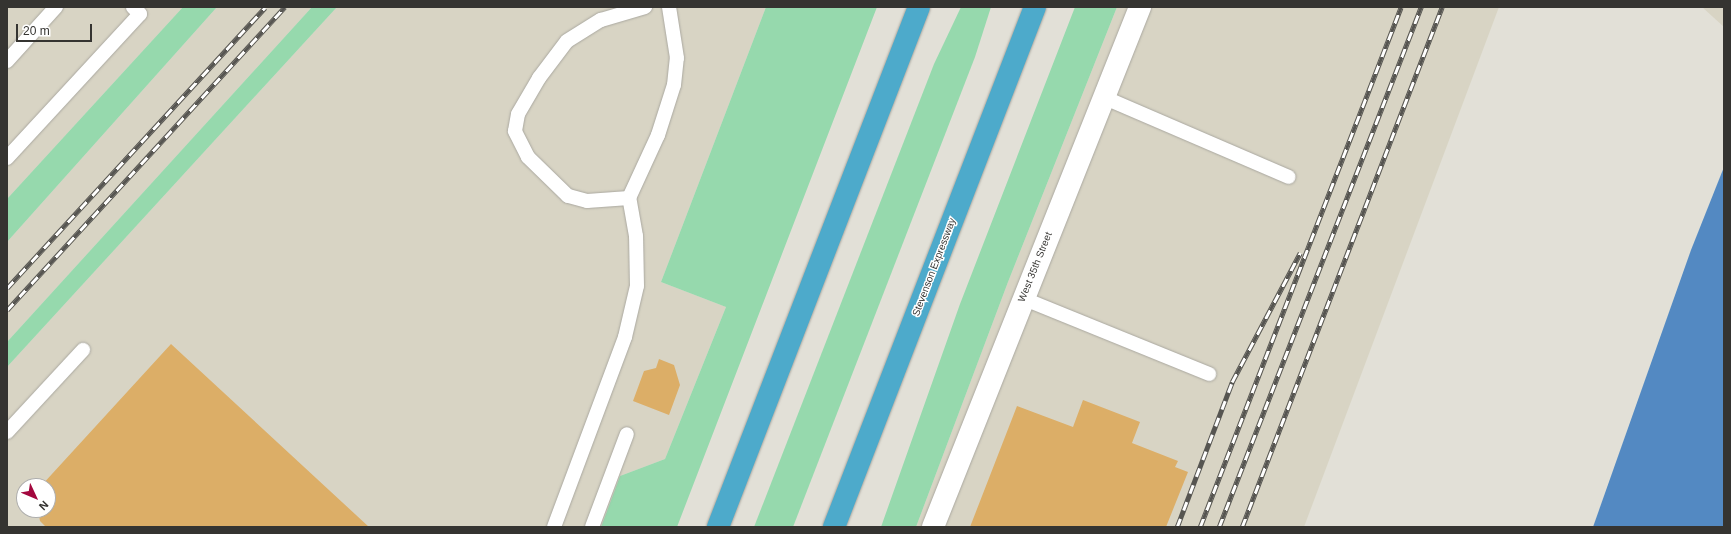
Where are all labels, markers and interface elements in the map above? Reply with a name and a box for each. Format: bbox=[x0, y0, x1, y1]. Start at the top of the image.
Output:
scale bar bbox=[18, 16, 94, 42]
text: 20 m bbox=[23, 24, 50, 38]
street label: Stevenson Expressway bbox=[910, 216, 958, 318]
street label: West 35th Street bbox=[1016, 230, 1054, 304]
north arrow bbox=[16, 478, 56, 518]
text: N bbox=[37, 499, 51, 513]

